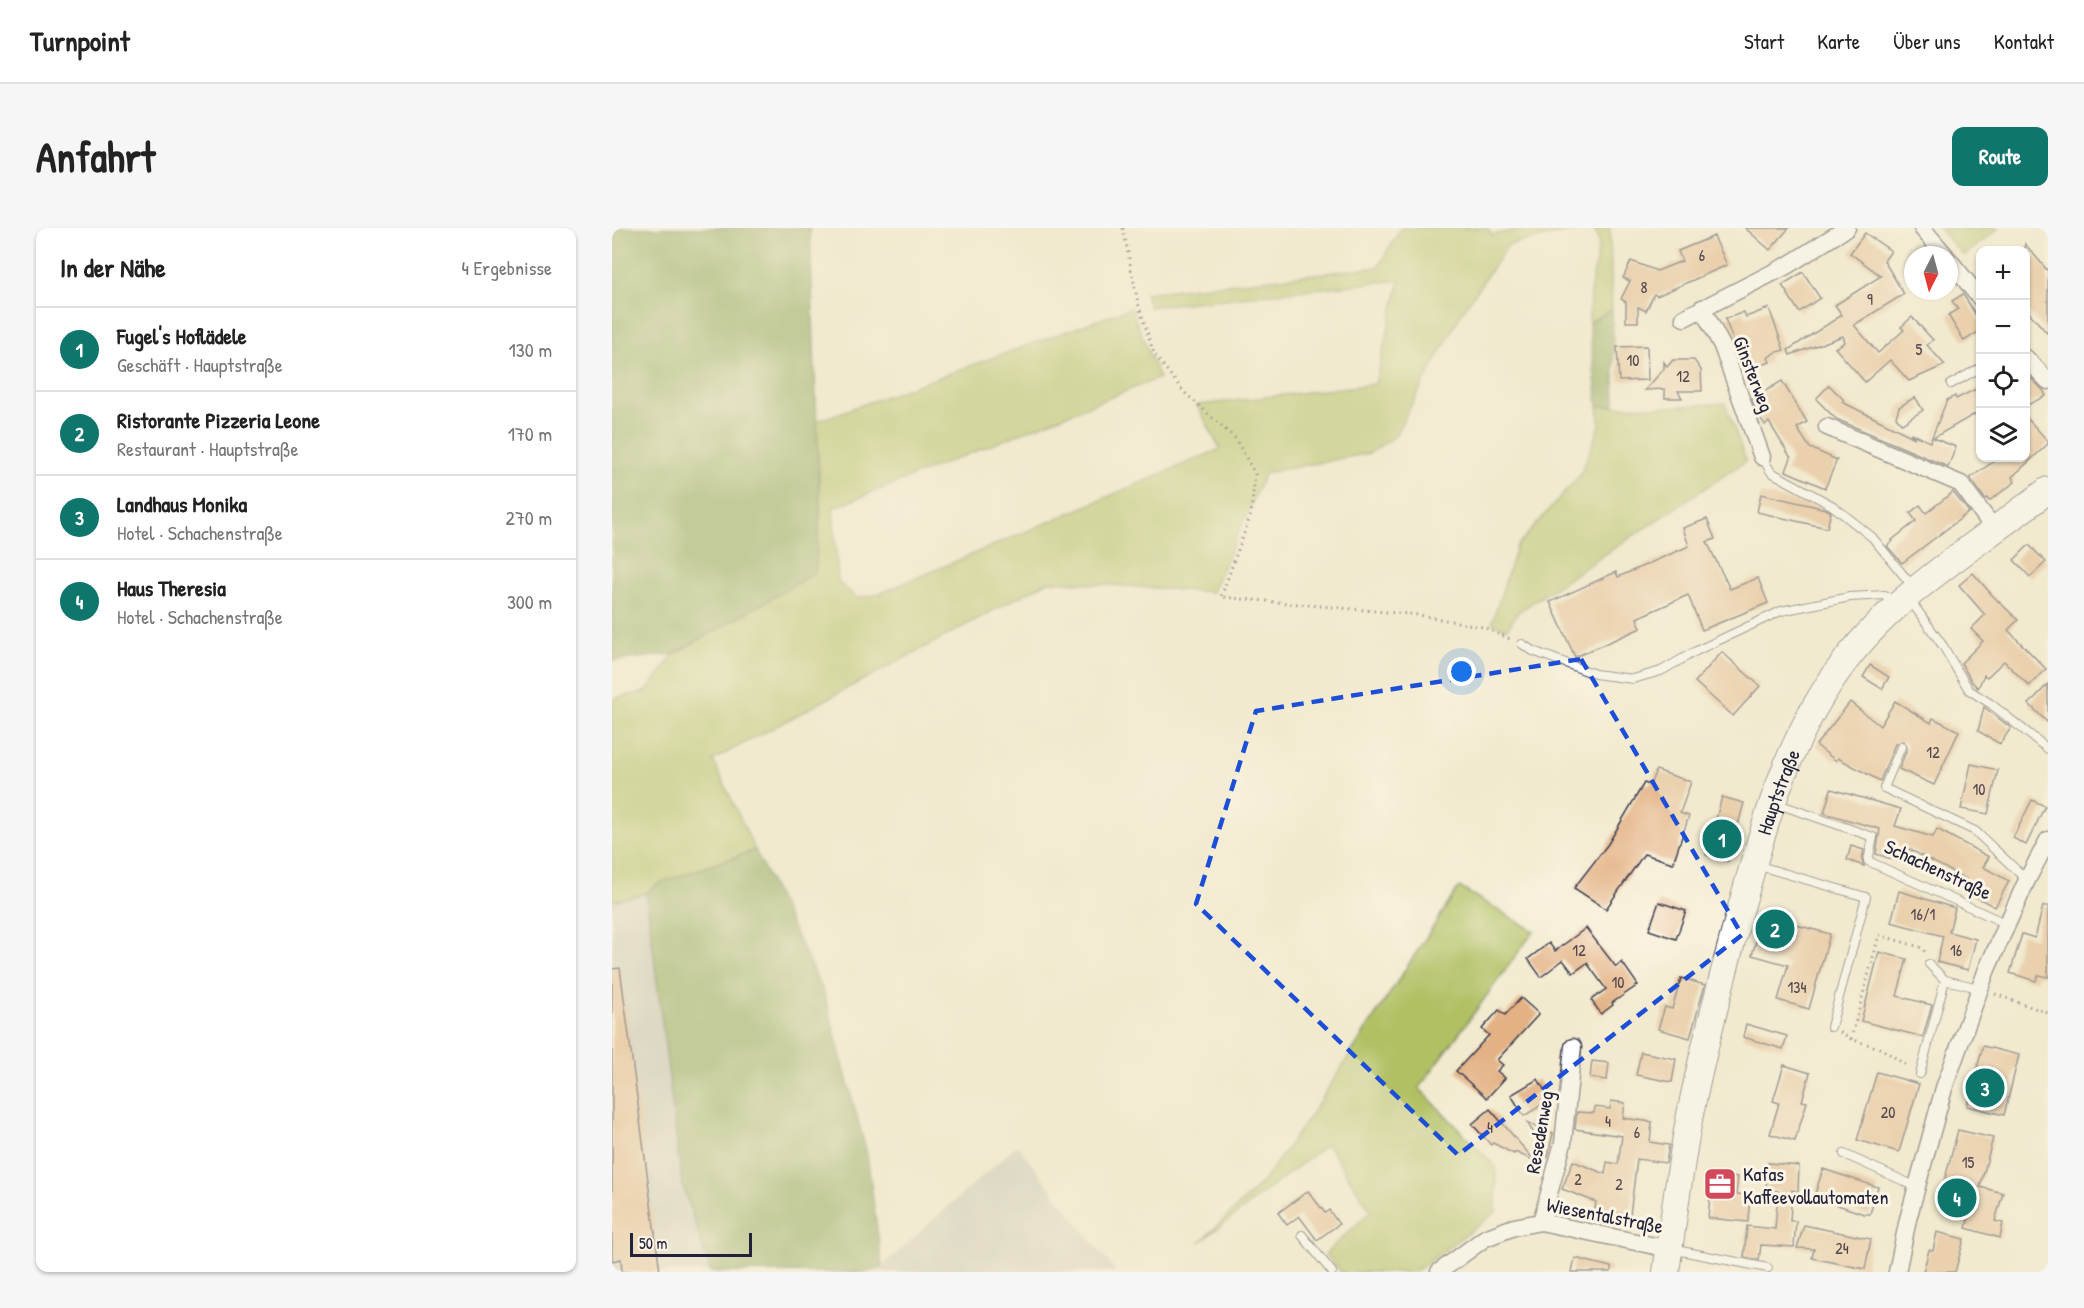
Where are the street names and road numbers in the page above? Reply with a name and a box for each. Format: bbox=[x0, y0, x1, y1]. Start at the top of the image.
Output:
street label: Ginsterweg bbox=[1727, 332, 1781, 416]
street label: Hauptstraße bbox=[1749, 745, 1806, 838]
street label: Schachenstraße bbox=[1880, 832, 1996, 906]
street label: Resedenweg bbox=[1518, 1088, 1560, 1176]
street label: Wiesentalstraße bbox=[1544, 1190, 1666, 1240]

